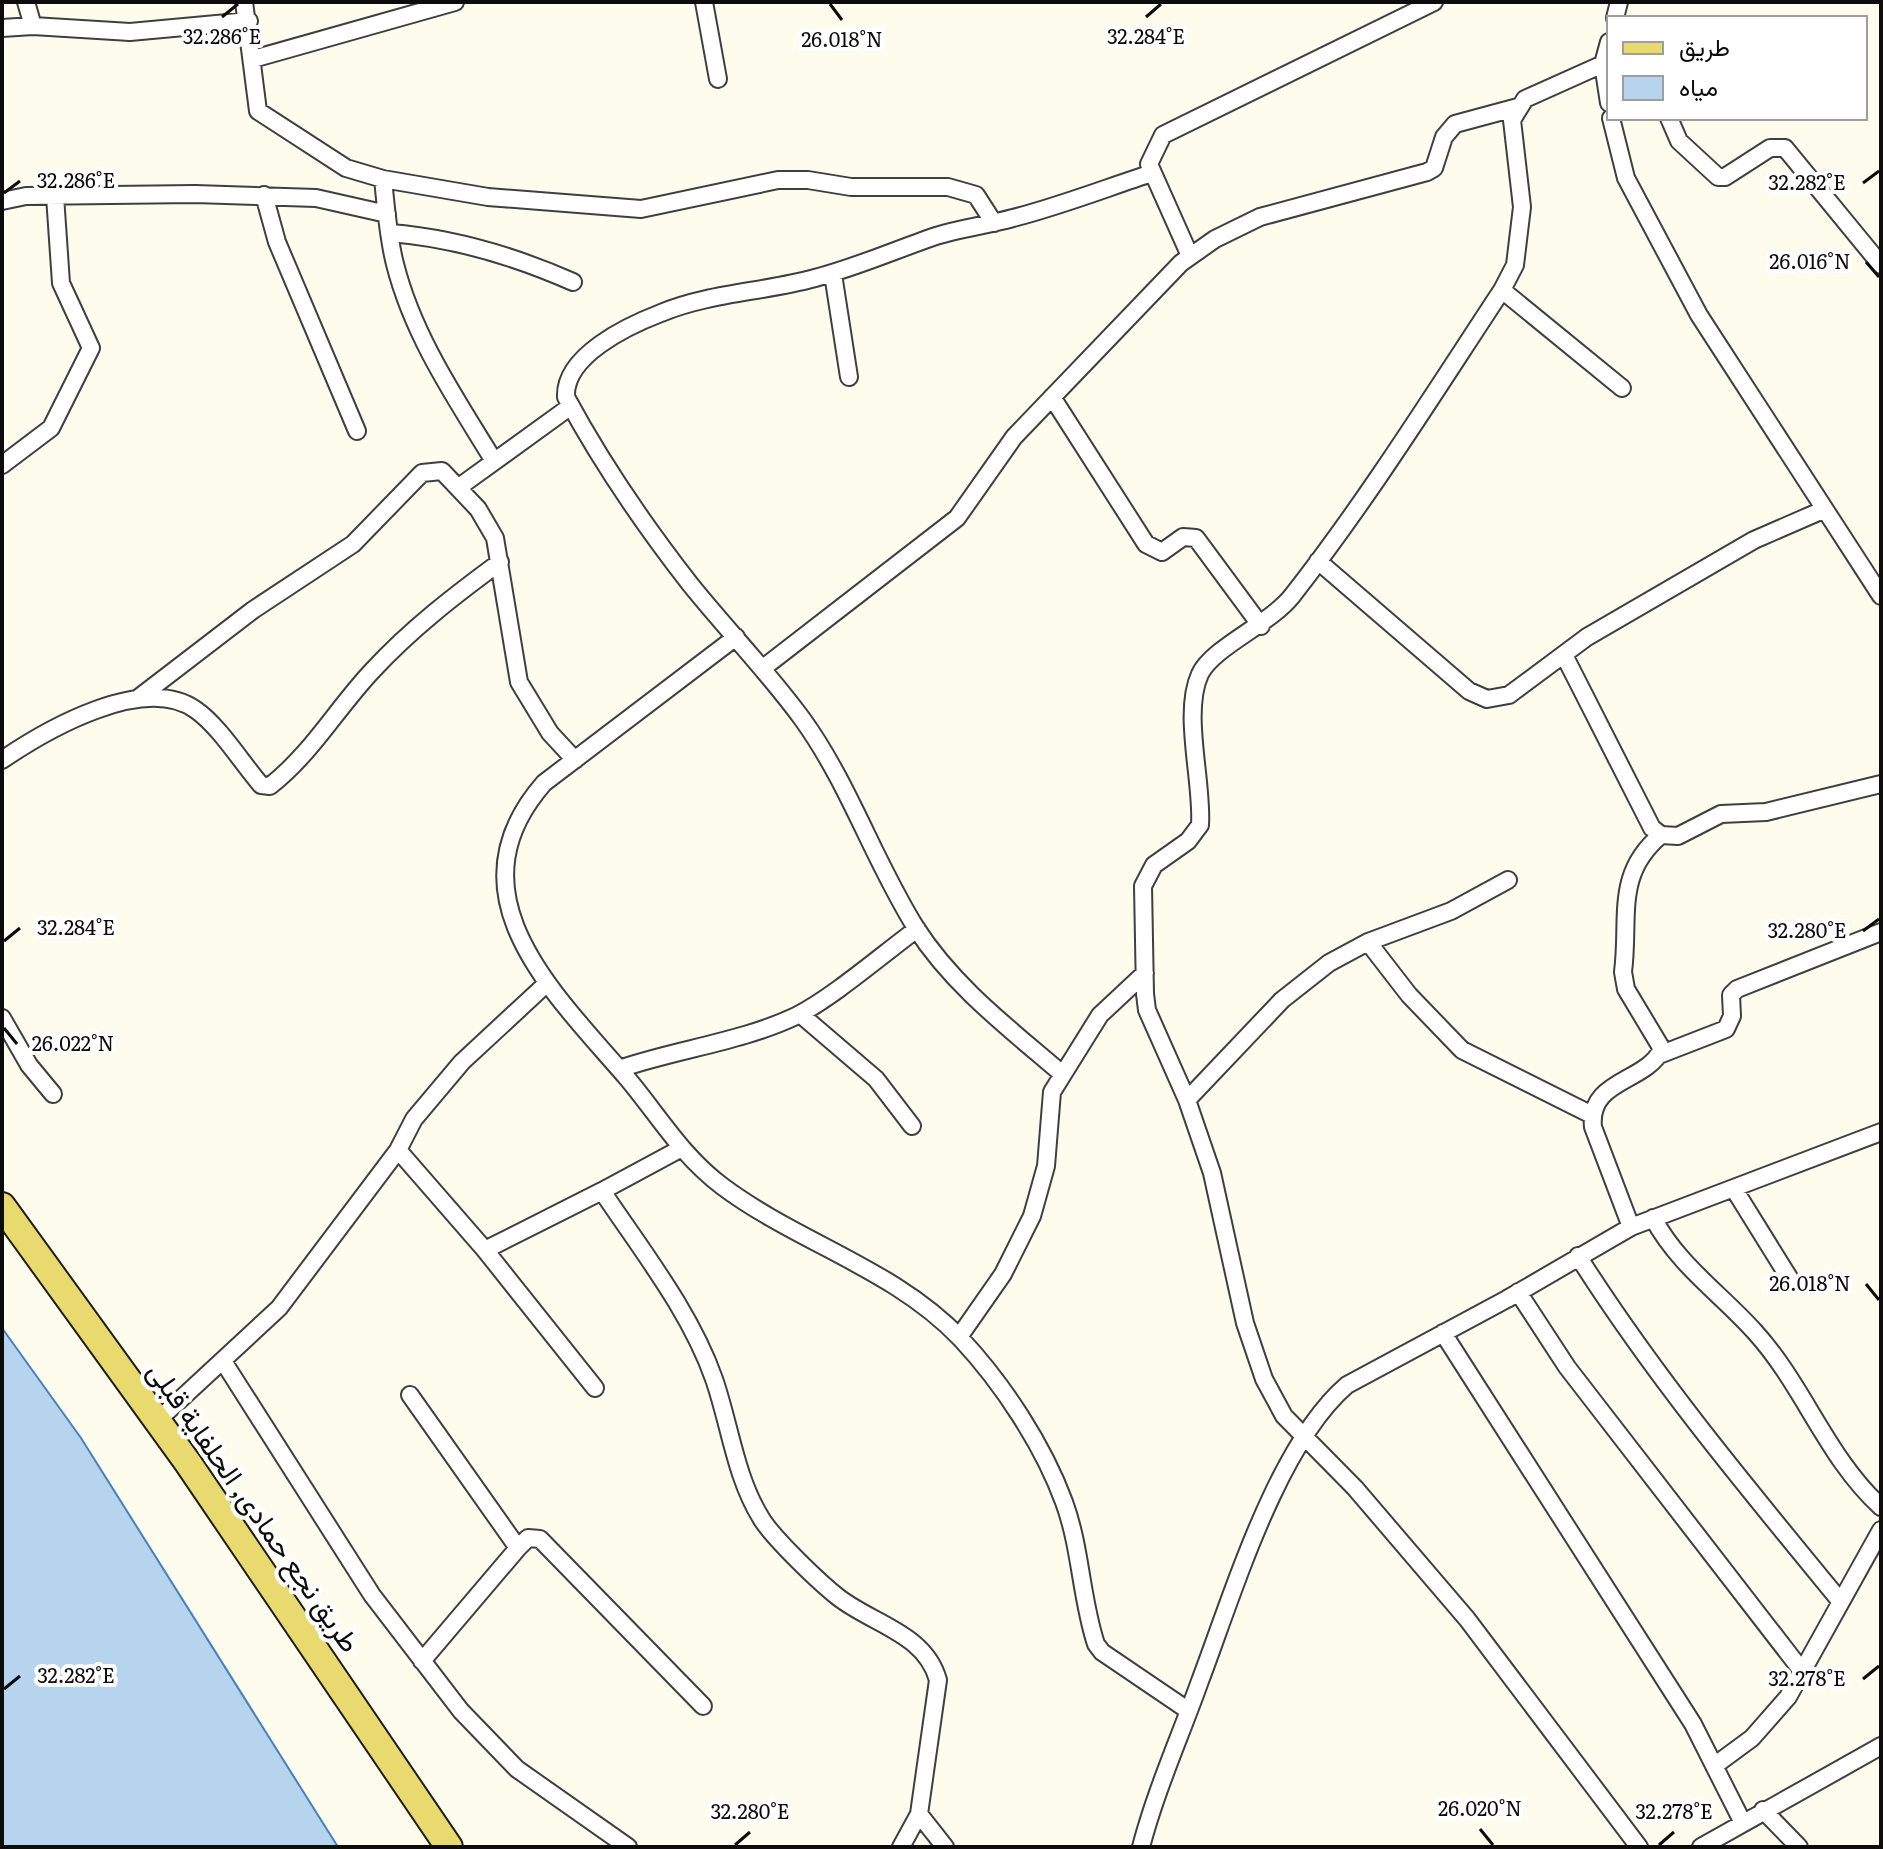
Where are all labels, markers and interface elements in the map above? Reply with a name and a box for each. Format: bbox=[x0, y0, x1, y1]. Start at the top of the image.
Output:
legend bbox=[1607, 16, 1867, 120]
text: 32.286°E bbox=[183, 20, 261, 50]
text: 32.284°E bbox=[1107, 20, 1185, 50]
text: 26.018°N bbox=[801, 23, 883, 53]
text: طريق bbox=[1679, 28, 1730, 63]
text: مياه bbox=[1679, 68, 1718, 103]
text: 32.286°E bbox=[37, 164, 115, 194]
text: 32.282°E bbox=[1768, 166, 1846, 196]
text: 26.016°N bbox=[1769, 245, 1851, 275]
text: 32.284°E bbox=[37, 911, 115, 941]
text: 32.280°E bbox=[1767, 914, 1847, 944]
text: 26.022°N bbox=[32, 1027, 114, 1057]
text: 26.018°N bbox=[1769, 1267, 1851, 1297]
street label: طريق نجع حمادى, الحلفاية قبلى bbox=[138, 1352, 372, 1660]
text: 32.282°E bbox=[37, 1659, 115, 1689]
text: 32.278°E bbox=[1768, 1662, 1846, 1692]
text: 26.020°N bbox=[1438, 1792, 1522, 1822]
text: 32.280°E bbox=[710, 1795, 790, 1825]
text: 32.278°E bbox=[1635, 1795, 1713, 1825]

